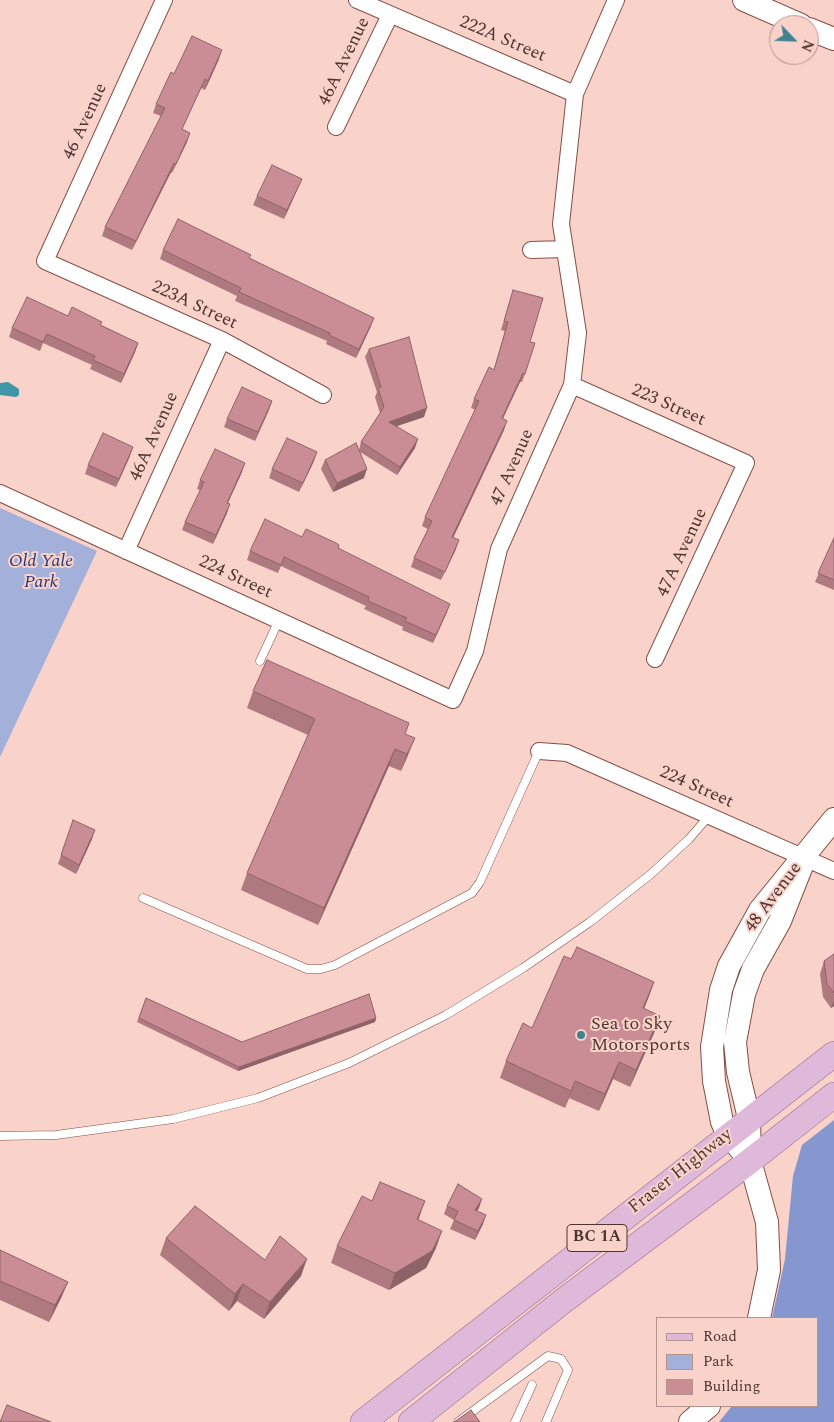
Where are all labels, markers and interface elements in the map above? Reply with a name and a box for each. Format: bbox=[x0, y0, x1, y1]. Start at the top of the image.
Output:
street label: 222A Street bbox=[455, 12, 549, 68]
street label: 46A Avenue bbox=[314, 14, 376, 110]
north arrow bbox=[769, 15, 819, 65]
text: N bbox=[795, 36, 819, 55]
street label: 46 Avenue bbox=[59, 80, 113, 164]
street label: 223A Street bbox=[148, 277, 240, 335]
street label: 223 Street bbox=[628, 380, 708, 432]
street label: 46A Avenue bbox=[126, 389, 184, 485]
street label: 47 Avenue bbox=[486, 426, 540, 510]
street label: 47A Avenue bbox=[653, 505, 713, 601]
park label: Old Yale Park bbox=[9, 551, 73, 594]
street label: 224 Street bbox=[195, 552, 275, 604]
street label: 224 Street bbox=[656, 762, 736, 814]
street label: 48 Avenue bbox=[741, 859, 807, 937]
place label: Sea to Sky Motorsports bbox=[591, 1014, 690, 1056]
marker: Sea to Sky Motorsports bbox=[575, 1029, 587, 1041]
street label: Fraser Highway bbox=[625, 1125, 737, 1219]
road number: BC 1A bbox=[567, 1224, 627, 1252]
legend bbox=[656, 1317, 819, 1407]
text: Road bbox=[703, 1325, 737, 1348]
text: Park bbox=[703, 1350, 734, 1373]
text: Building bbox=[703, 1375, 760, 1398]

